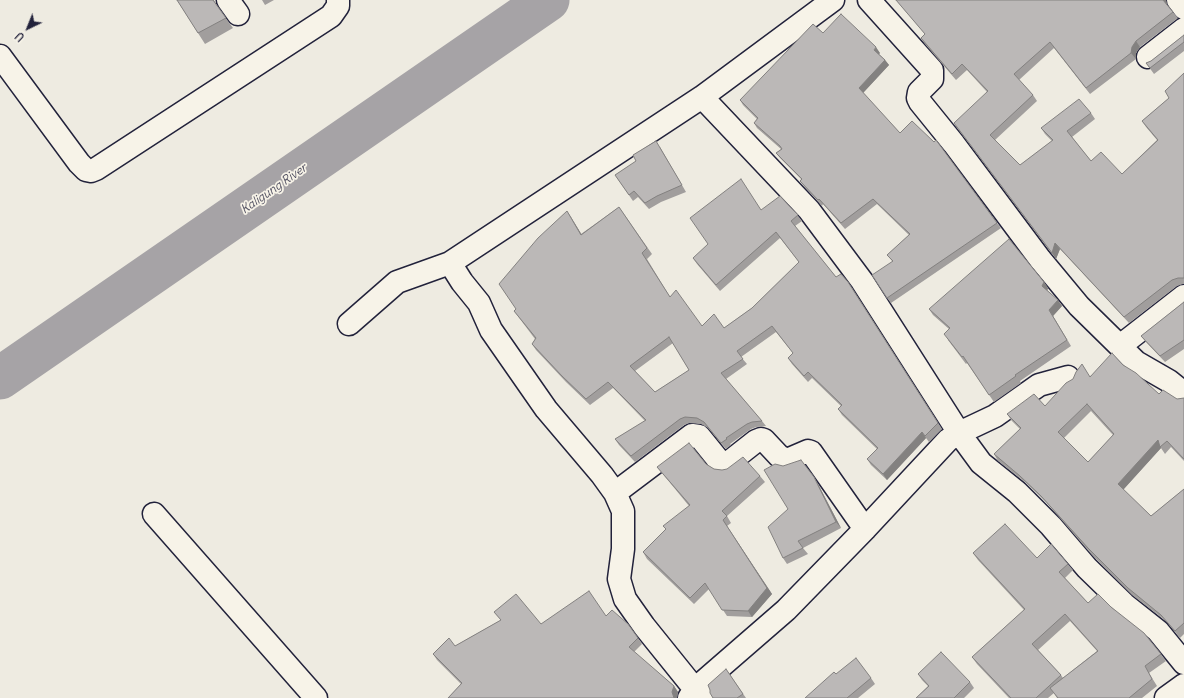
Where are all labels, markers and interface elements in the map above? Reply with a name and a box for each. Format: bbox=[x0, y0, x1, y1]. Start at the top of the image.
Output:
north arrow bbox=[8, 8, 48, 48]
text: U bbox=[12, 29, 27, 44]
water label: Kaligung River bbox=[238, 161, 310, 217]

